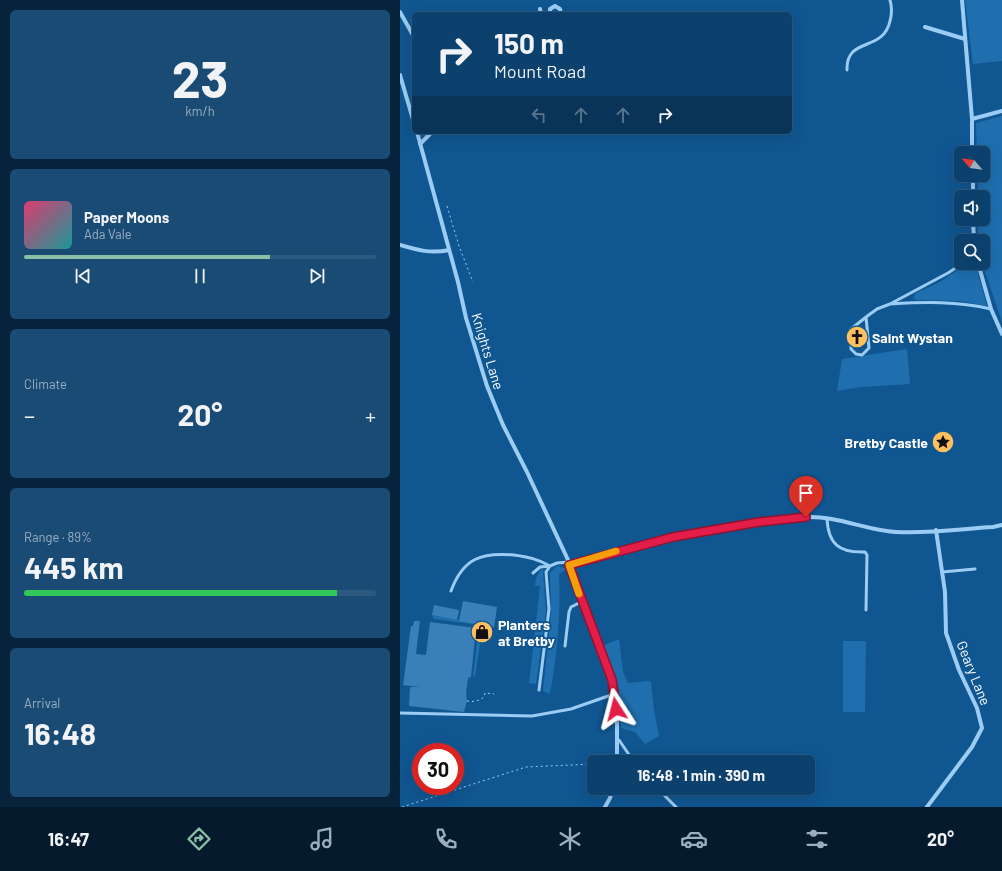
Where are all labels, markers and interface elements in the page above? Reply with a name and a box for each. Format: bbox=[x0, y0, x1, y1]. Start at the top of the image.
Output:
text: 150 m bbox=[494, 26, 564, 60]
icon: right bbox=[428, 28, 480, 80]
text: 23 bbox=[172, 46, 228, 108]
text: Mount Road bbox=[494, 60, 586, 82]
text: km/h bbox=[185, 103, 215, 119]
icon: left bbox=[528, 104, 550, 126]
icon: ahead bbox=[570, 104, 592, 126]
icon: ahead bbox=[612, 104, 634, 126]
icon: right bbox=[654, 104, 676, 126]
north arrow bbox=[954, 146, 990, 182]
map controls bbox=[954, 146, 990, 270]
button: sound bbox=[954, 190, 990, 226]
text: Paper Moons bbox=[84, 208, 169, 226]
text: Ada Vale bbox=[84, 226, 132, 242]
button: search bbox=[954, 234, 990, 270]
icon: previous bbox=[72, 265, 94, 287]
icon: pause bbox=[189, 265, 211, 287]
icon: next bbox=[306, 265, 328, 287]
street label: Knights Lane bbox=[468, 311, 508, 391]
church icon: Saint Wystan bbox=[844, 324, 870, 350]
place label: Saint Wystan bbox=[872, 329, 953, 346]
text: Climate bbox=[24, 376, 67, 392]
text: 20° bbox=[177, 396, 223, 432]
text: − bbox=[24, 402, 35, 428]
text: + bbox=[365, 402, 376, 428]
place icon: Bretby Castle bbox=[930, 429, 956, 455]
place label: Bretby Castle bbox=[845, 434, 928, 451]
pin bbox=[789, 476, 823, 517]
icon: arrive bbox=[795, 482, 817, 504]
text: Range · 89% bbox=[24, 529, 92, 545]
text: 445 km bbox=[24, 549, 124, 585]
place label: Planters at Bretby bbox=[498, 616, 555, 649]
shop icon: Planters at Bretby bbox=[469, 619, 495, 645]
street label: Geary Lane bbox=[953, 638, 995, 708]
position arrow bbox=[595, 688, 637, 730]
text: Arrival bbox=[24, 695, 60, 711]
text: 16:48 bbox=[24, 715, 96, 751]
speed limit sign: 30 bbox=[412, 743, 464, 795]
text: 16:48 · 1 min · 390 m bbox=[637, 766, 765, 784]
icon: directions bbox=[185, 825, 213, 853]
icon: music bbox=[308, 825, 336, 853]
icon: phone bbox=[432, 825, 460, 853]
icon: climate bbox=[556, 825, 584, 853]
icon: car bbox=[680, 825, 708, 853]
icon: filters bbox=[803, 825, 831, 853]
text: 16:47 bbox=[48, 828, 89, 850]
text: 20° bbox=[927, 828, 954, 850]

